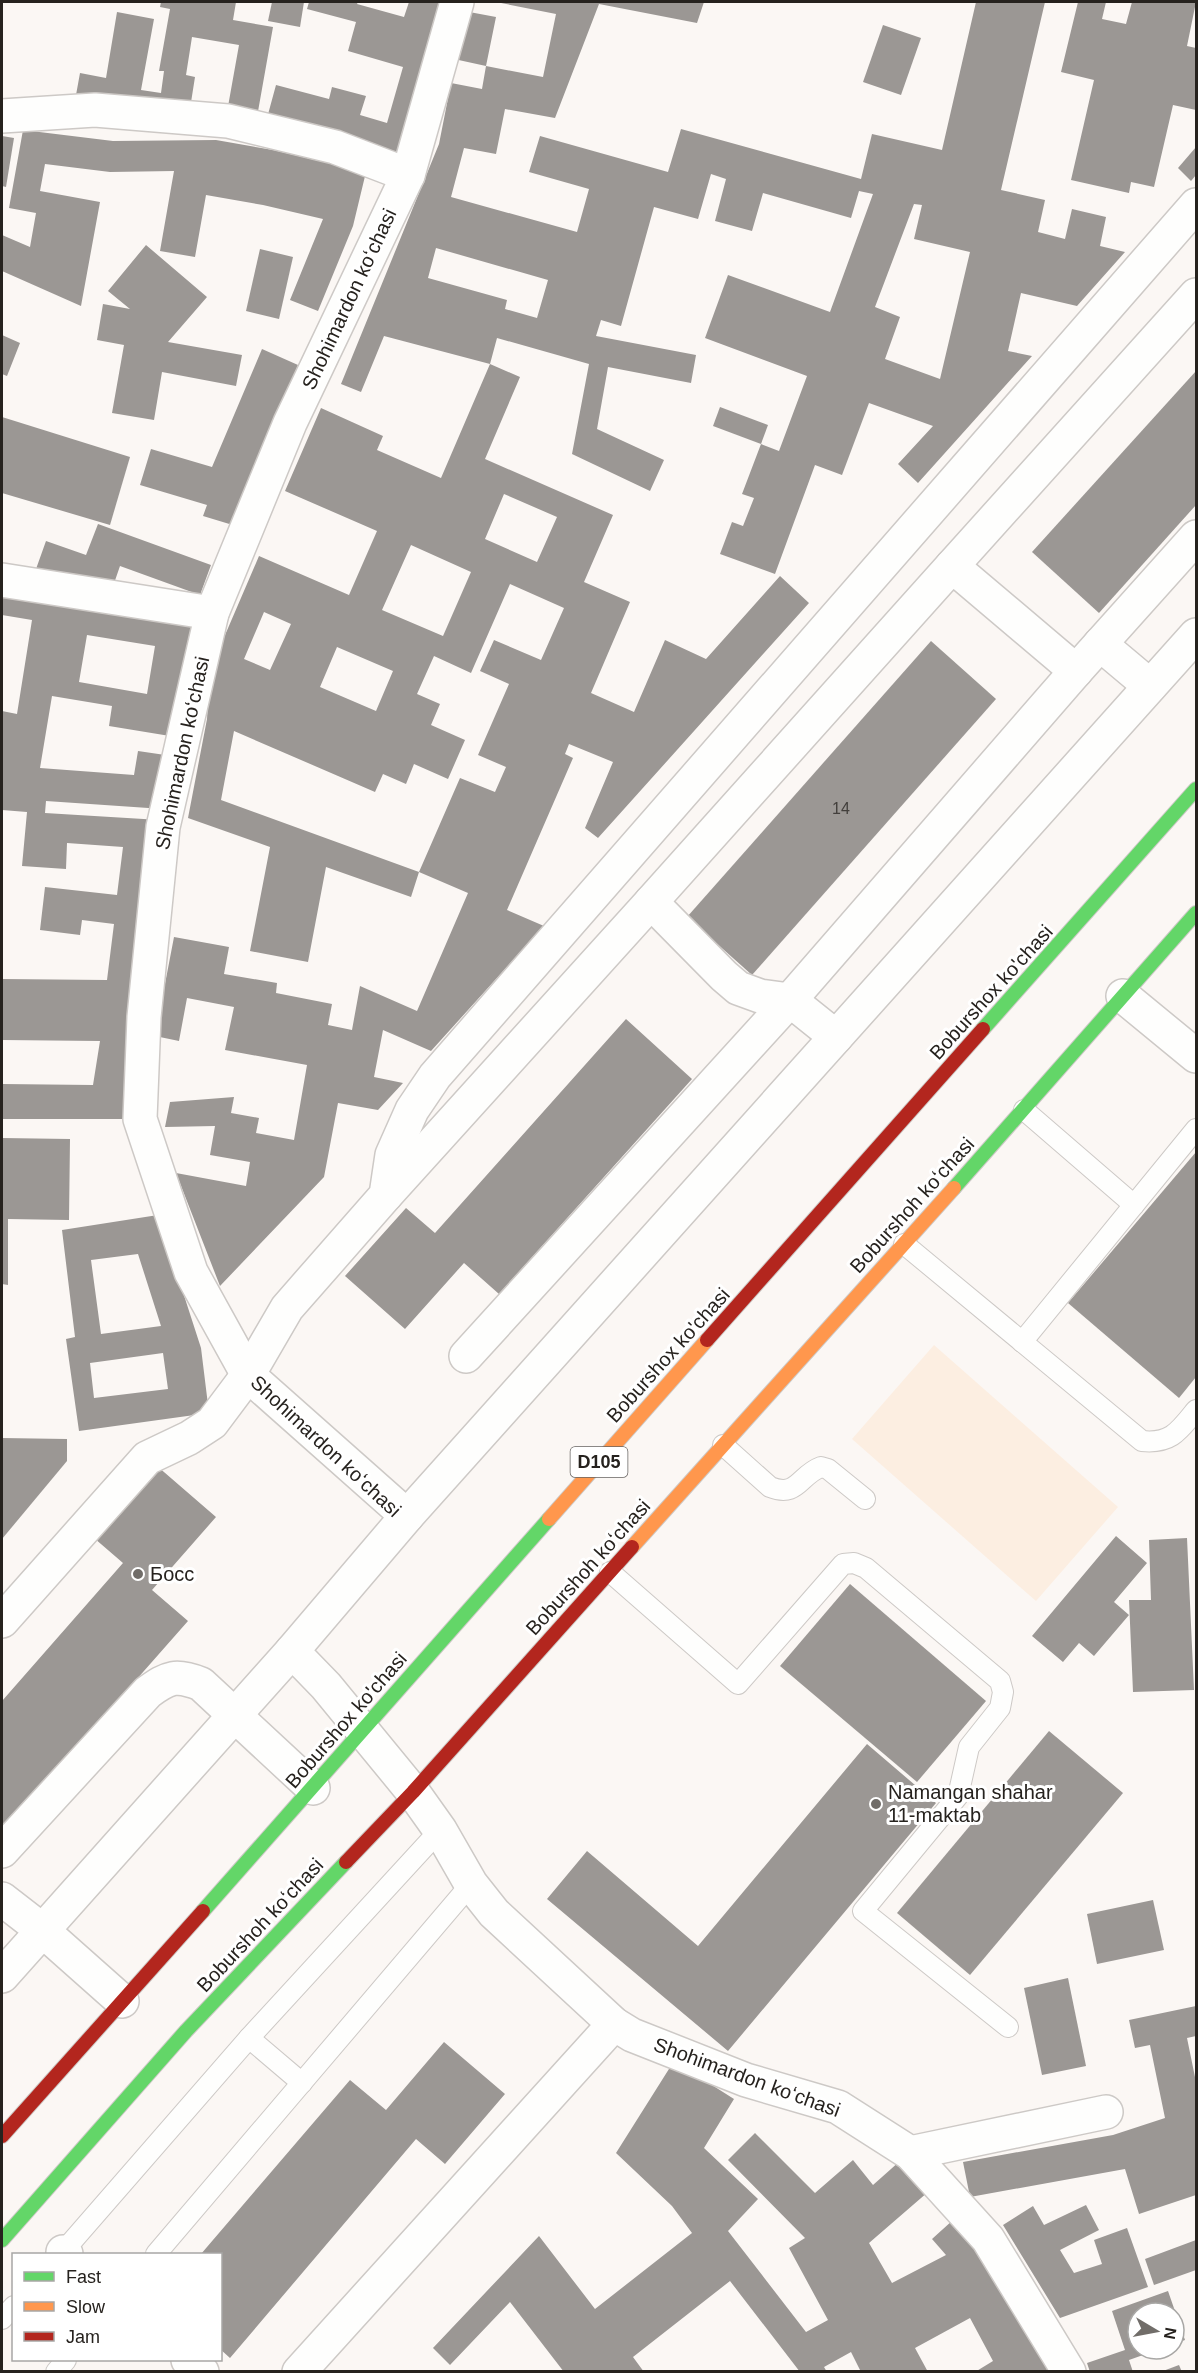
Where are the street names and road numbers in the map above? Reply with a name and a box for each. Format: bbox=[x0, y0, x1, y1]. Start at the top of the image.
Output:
street label: Shohimardon koʻchasi bbox=[297, 205, 401, 393]
street label: Shohimardon koʻchasi bbox=[151, 654, 213, 852]
street label: Boburshox ko'chasi bbox=[925, 920, 1057, 1064]
street label: Boburshoh koʻchasi bbox=[845, 1133, 979, 1277]
street label: Boburshox ko'chasi bbox=[602, 1283, 734, 1427]
street label: Shohimardon koʻchasi bbox=[247, 1371, 405, 1521]
road number: D105 bbox=[570, 1447, 628, 1477]
street label: Boburshoh koʻchasi bbox=[521, 1495, 655, 1639]
street label: Boburshox ko'chasi bbox=[281, 1648, 411, 1792]
street label: Boburshoh koʻchasi bbox=[192, 1854, 328, 1996]
street label: Shohimardon koʻchasi bbox=[651, 2033, 843, 2121]

